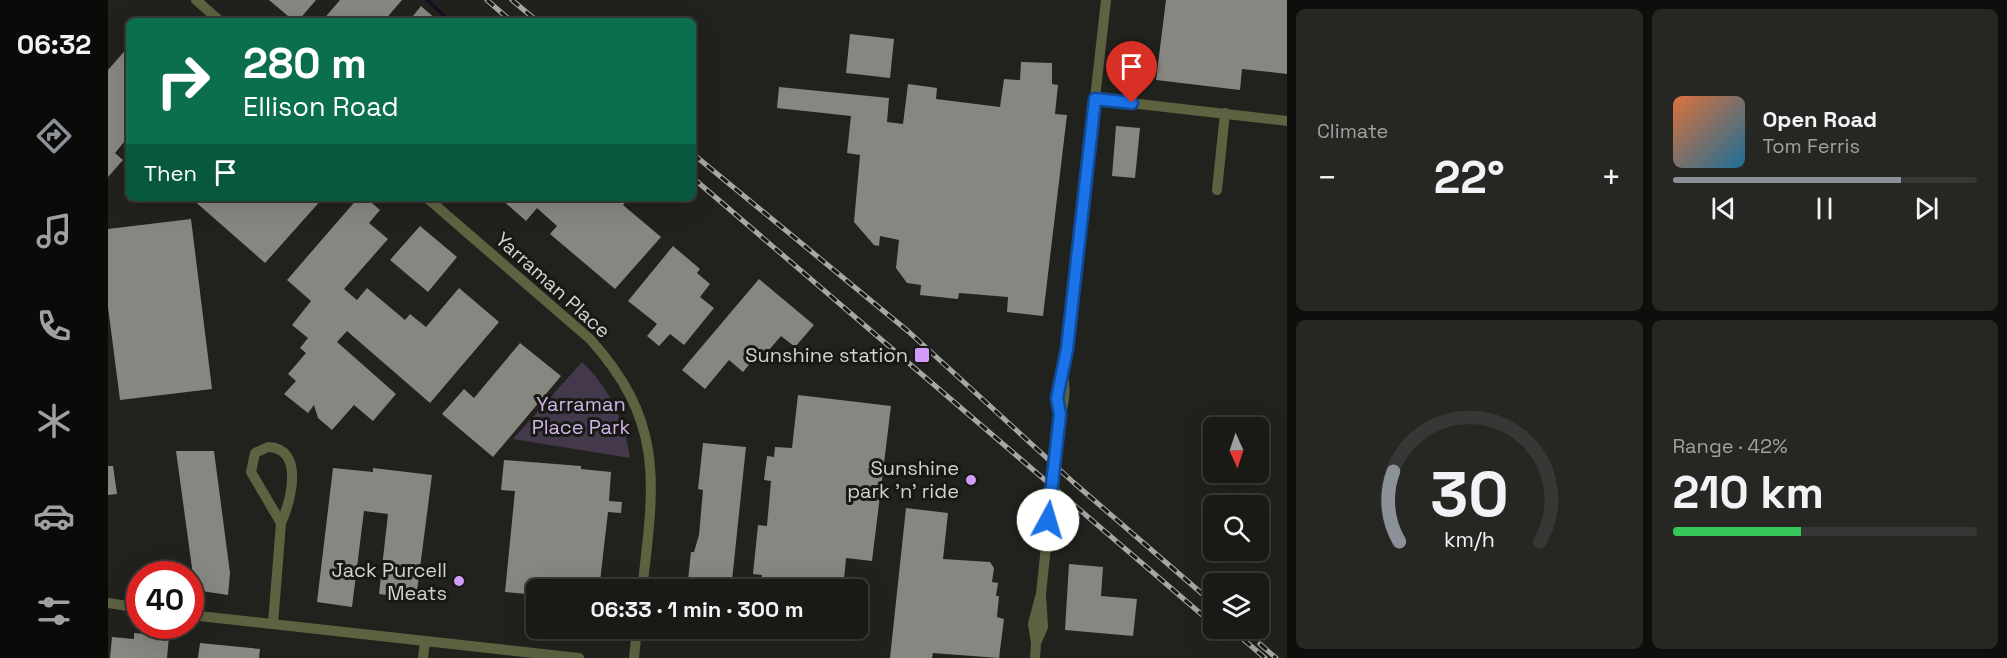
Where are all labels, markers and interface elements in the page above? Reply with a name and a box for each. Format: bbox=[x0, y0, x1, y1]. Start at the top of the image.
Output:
text: 06:32 bbox=[17, 27, 91, 62]
text: 280 m bbox=[243, 37, 367, 90]
pin bbox=[1106, 41, 1157, 103]
icon: right bbox=[144, 42, 222, 120]
icon: arrive bbox=[1115, 50, 1148, 83]
text: Ellison Road bbox=[243, 89, 399, 124]
text: Open Road bbox=[1763, 105, 1877, 133]
icon: directions bbox=[33, 115, 75, 157]
text: Climate bbox=[1317, 118, 1388, 144]
text: Tom Ferris bbox=[1763, 133, 1860, 159]
text: 22° bbox=[1434, 149, 1505, 206]
icon: arrive bbox=[209, 156, 242, 189]
text: − bbox=[1317, 157, 1337, 199]
text: + bbox=[1601, 157, 1621, 199]
text: Then bbox=[144, 159, 197, 187]
icon: previous bbox=[1707, 192, 1740, 225]
icon: pause bbox=[1808, 192, 1841, 225]
icon: next bbox=[1910, 192, 1943, 225]
icon: music bbox=[33, 210, 75, 252]
street label: Yarraman Place bbox=[490, 226, 616, 344]
icon: phone bbox=[33, 305, 75, 347]
place label: Sunshine station bbox=[745, 342, 908, 368]
marker: Sunshine station bbox=[913, 346, 931, 364]
park label: Yarraman Place Park bbox=[532, 391, 631, 440]
icon: climate bbox=[33, 400, 75, 442]
north arrow bbox=[1203, 417, 1269, 483]
map controls bbox=[1203, 417, 1269, 639]
text: Range · 42% bbox=[1673, 433, 1788, 459]
place label: Sunshine park 'n' ride bbox=[847, 455, 959, 504]
text: 30 bbox=[1430, 455, 1508, 534]
text: 210 km bbox=[1673, 464, 1824, 521]
marker: Sunshine park 'n' ride bbox=[964, 473, 978, 487]
position arrow bbox=[1016, 488, 1080, 552]
icon: car bbox=[33, 495, 75, 537]
button: search bbox=[1203, 495, 1269, 561]
text: km/h bbox=[1444, 526, 1495, 553]
place label: Jack Purcell Meats bbox=[332, 557, 447, 606]
speed limit sign: 40 bbox=[126, 561, 204, 639]
button: layers bbox=[1203, 573, 1269, 639]
marker: Jack Purcell Meats bbox=[452, 574, 466, 588]
icon: filters bbox=[33, 590, 75, 632]
text: 06:33 · 1 min · 300 m bbox=[590, 595, 804, 623]

